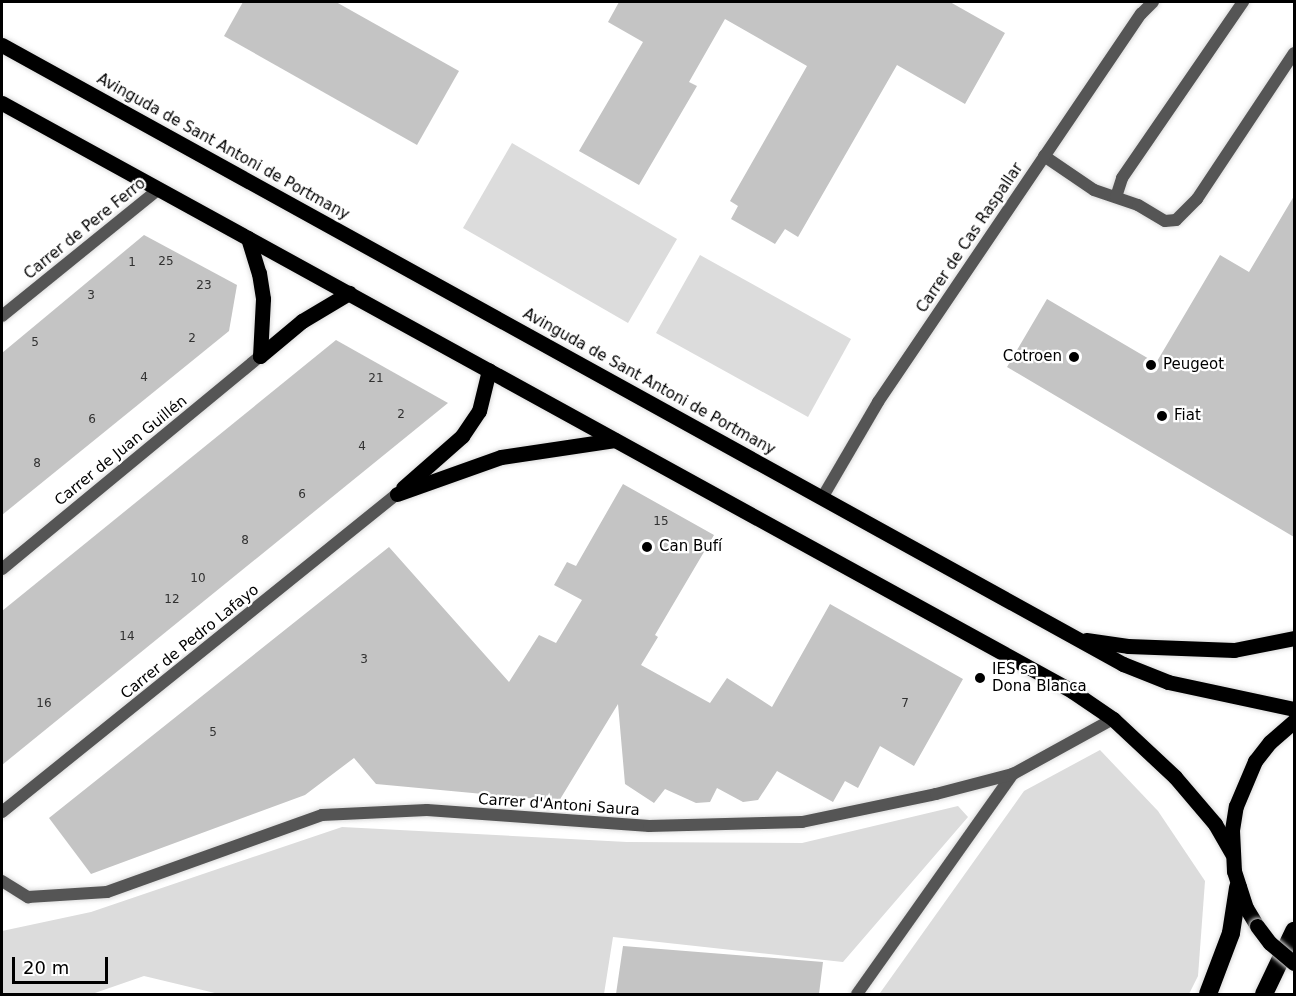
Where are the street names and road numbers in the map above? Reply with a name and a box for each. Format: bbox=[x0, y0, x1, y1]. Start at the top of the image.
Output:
street label: Avinguda de Sant Antoni de Portmany bbox=[94, 70, 352, 224]
street label: Carrer de Cas Raspallar bbox=[913, 160, 1027, 316]
street label: Carrer de Pere Ferro bbox=[21, 175, 149, 283]
street label: Avinguda de Sant Antoni de Portmany bbox=[520, 305, 778, 459]
street label: Carrer de Juan Guillén bbox=[51, 392, 191, 510]
street label: Carrer de Pedro Lafayo bbox=[117, 581, 263, 703]
street label: Carrer d'Antoni Saura bbox=[478, 790, 640, 820]

